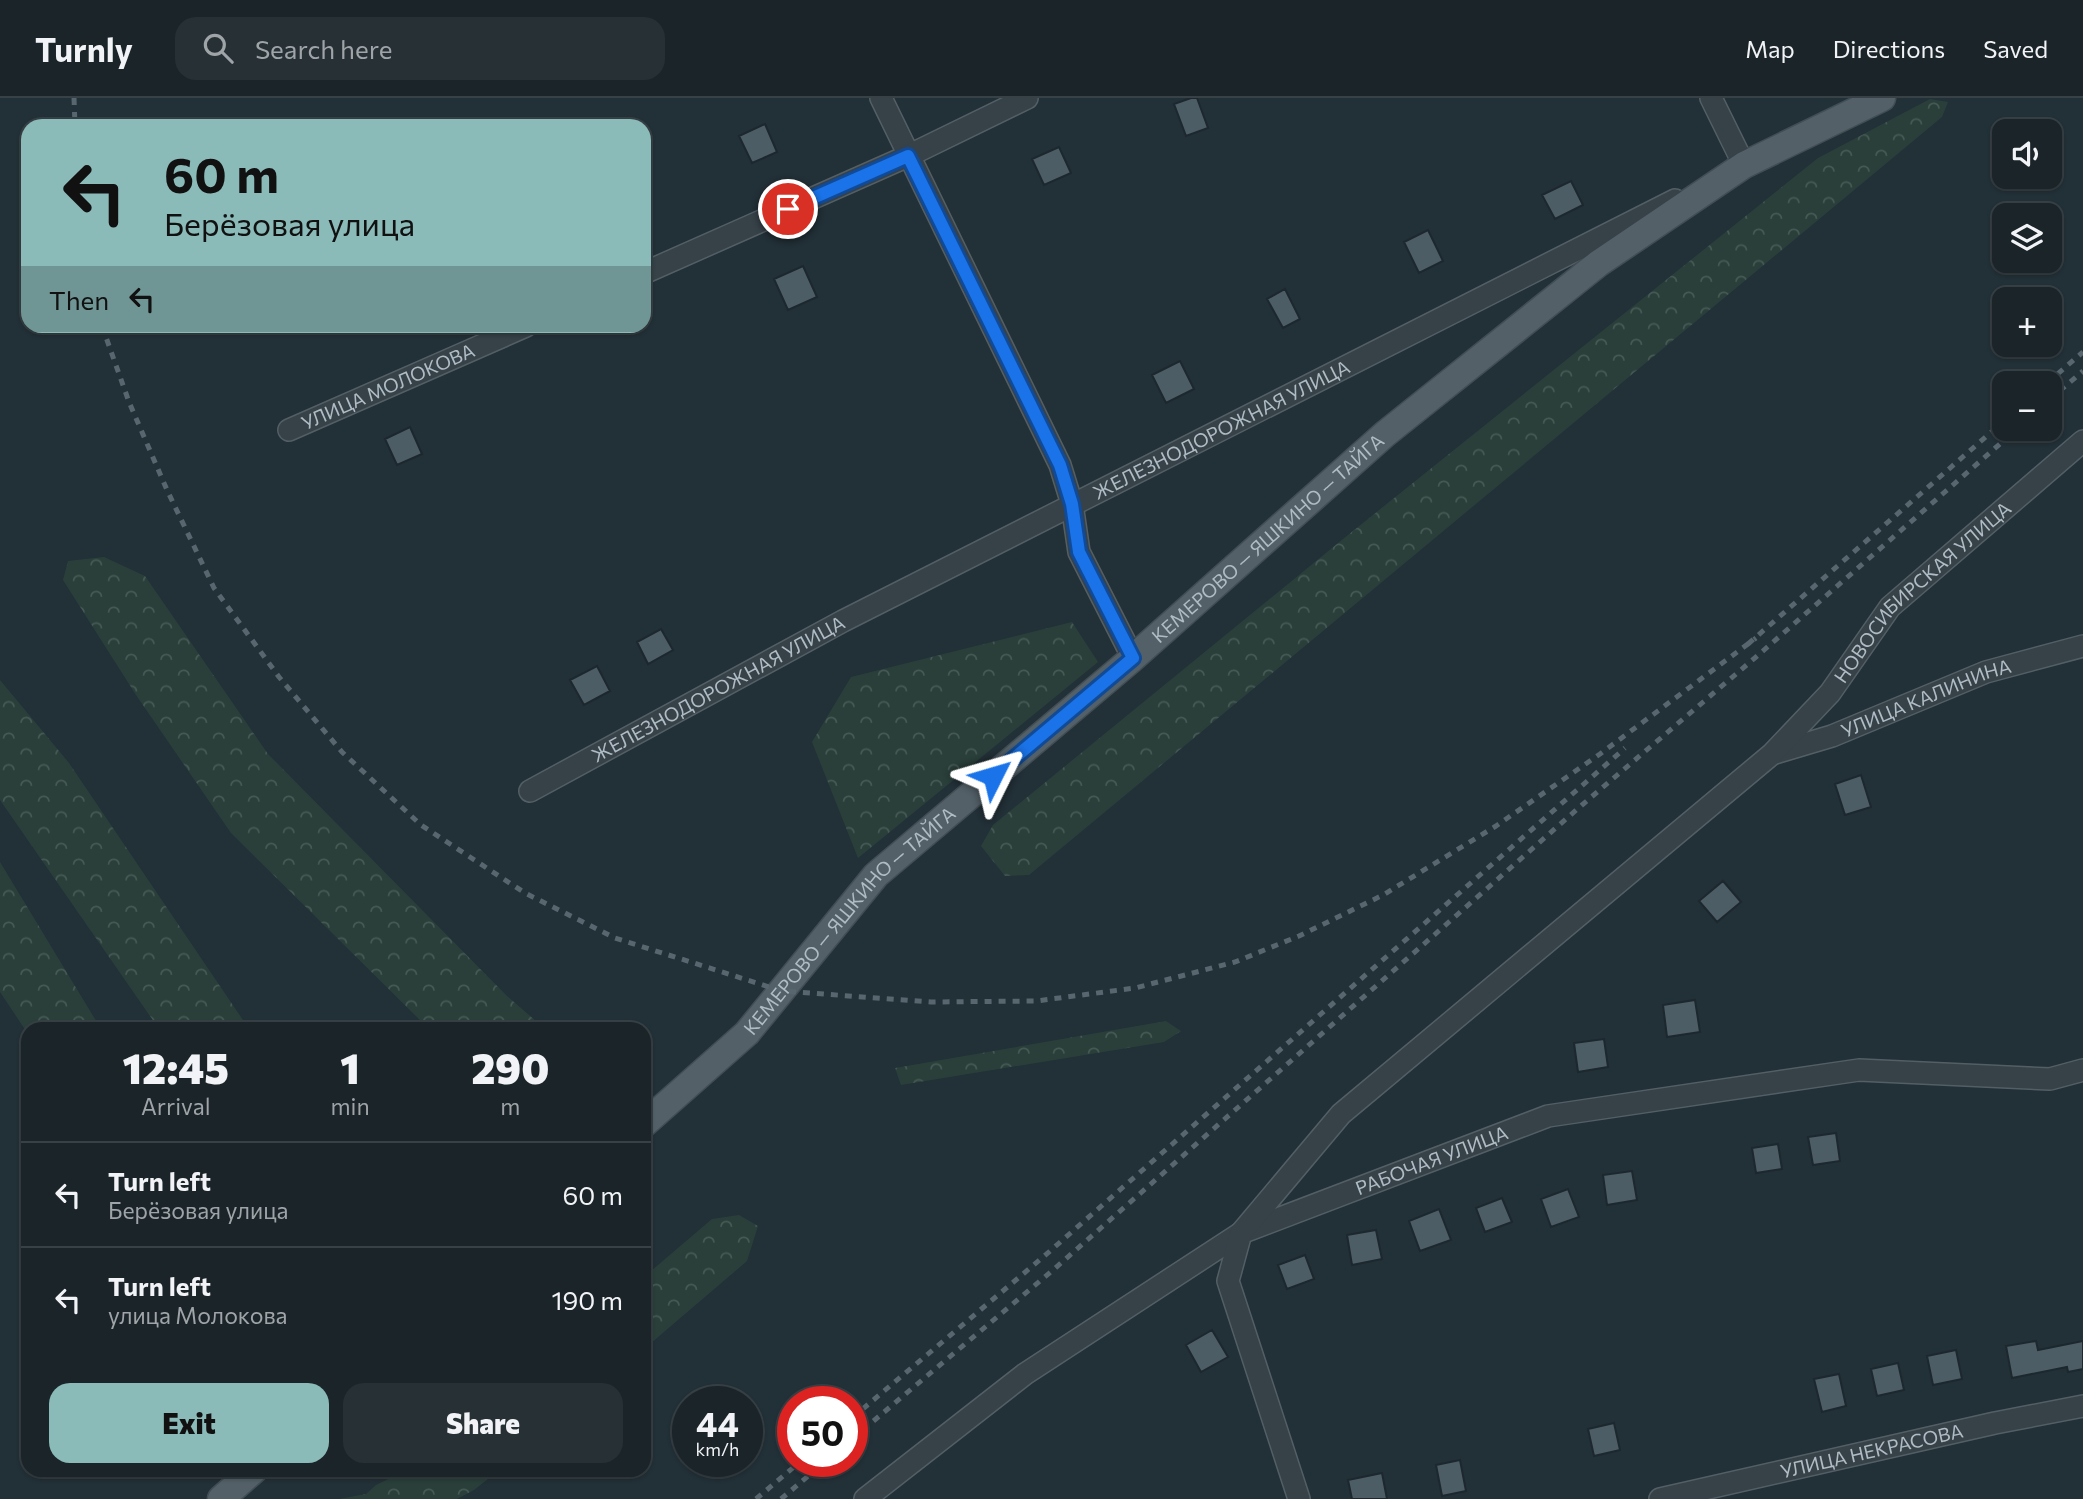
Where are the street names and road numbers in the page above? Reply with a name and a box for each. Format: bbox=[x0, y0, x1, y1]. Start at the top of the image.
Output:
street label: УЛИЦА МОЛОКОВА bbox=[297, 338, 478, 434]
street label: ЖЕЛЕЗНОДОРОЖНАЯ УЛИЦА bbox=[1089, 355, 1353, 504]
street label: КЕМЕРОВО — ЯШКИНО — ТАЙГА bbox=[1147, 429, 1388, 647]
street label: НОВОСИБИРСКАЯ УЛИЦА bbox=[1829, 496, 2015, 687]
street label: ЖЕЛЕЗНОДОРОЖНАЯ УЛИЦА bbox=[587, 610, 848, 766]
street label: УЛИЦА КАЛИНИНА bbox=[1837, 654, 2013, 742]
street label: КЕМЕРОВО — ЯШКИНО — ТАЙГА bbox=[738, 801, 960, 1039]
street label: РАБОЧАЯ УЛИЦА bbox=[1352, 1120, 1511, 1199]
street label: УЛИЦА НЕКРАСОВА bbox=[1778, 1419, 1965, 1482]

